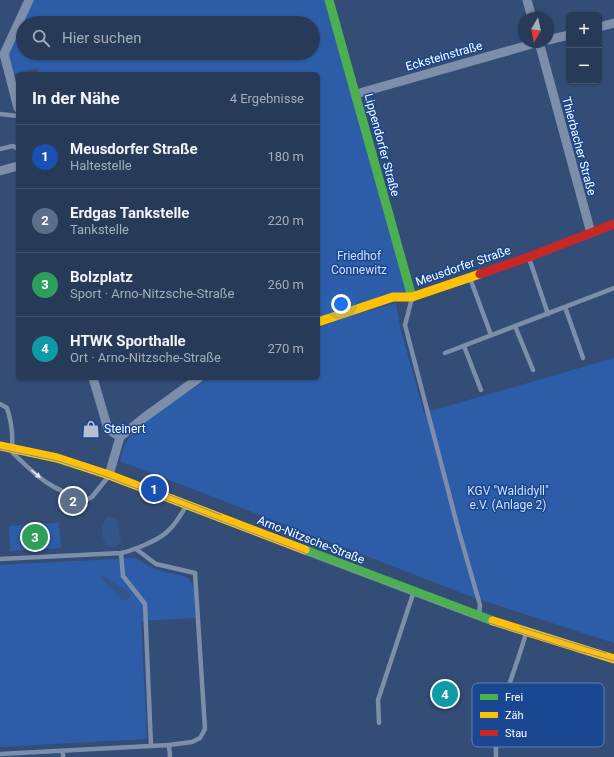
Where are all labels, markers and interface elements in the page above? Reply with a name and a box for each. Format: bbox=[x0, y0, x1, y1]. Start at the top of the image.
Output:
north arrow bbox=[518, 12, 554, 48]
map controls bbox=[566, 12, 602, 84]
button: + bbox=[566, 12, 602, 48]
search box bbox=[16, 16, 320, 60]
icon: search bbox=[30, 27, 52, 49]
text: Hier suchen bbox=[62, 29, 141, 47]
street label: Ecksteinstraße bbox=[404, 38, 484, 74]
button: − bbox=[566, 48, 602, 84]
text: In der Nähe bbox=[32, 88, 120, 108]
text: 4 Ergebnisse bbox=[230, 91, 304, 106]
street label: Lippendorfer Straße bbox=[362, 92, 402, 198]
street label: Thierbacher Straße bbox=[559, 95, 599, 197]
text: Meusdorfer Straße bbox=[70, 140, 198, 158]
text: 1 bbox=[41, 149, 49, 164]
text: 180 m bbox=[267, 149, 304, 164]
text: Haltestelle bbox=[70, 158, 132, 173]
text: Erdgas Tankstelle bbox=[70, 204, 189, 222]
text: 2 bbox=[41, 213, 49, 228]
text: 220 m bbox=[267, 213, 304, 228]
text: Tankstelle bbox=[70, 222, 129, 237]
street label: Meusdorfer Straße bbox=[414, 243, 512, 289]
park label: Friedhof Connewitz bbox=[331, 249, 387, 277]
text: Bolzplatz bbox=[70, 268, 133, 286]
text: 3 bbox=[41, 277, 49, 292]
text: 260 m bbox=[267, 277, 304, 292]
text: Sport · Arno-Nitzsche-Straße bbox=[70, 286, 234, 301]
your location bbox=[331, 294, 351, 314]
text: HTWK Sporthalle bbox=[70, 332, 186, 350]
text: 4 bbox=[41, 341, 49, 356]
text: 270 m bbox=[267, 341, 304, 356]
text: Ort · Arno-Nitzsche-Straße bbox=[70, 350, 221, 365]
shop icon: Steinert bbox=[81, 419, 101, 439]
place label: Steinert bbox=[104, 422, 146, 436]
one-way arrow bbox=[31, 470, 42, 479]
pin: 1 bbox=[141, 474, 167, 504]
park label: KGV "Waldidyll" e.V. (Anlage 2) bbox=[467, 484, 549, 512]
pin: 2 bbox=[60, 486, 86, 516]
street label: Arno-Nitzsche-Straße bbox=[255, 513, 367, 567]
pin: 3 bbox=[22, 522, 48, 552]
pin: 4 bbox=[432, 679, 458, 709]
legend bbox=[472, 683, 604, 747]
text: Frei bbox=[505, 691, 523, 704]
text: Zäh bbox=[505, 709, 524, 722]
text: Stau bbox=[505, 727, 527, 740]

